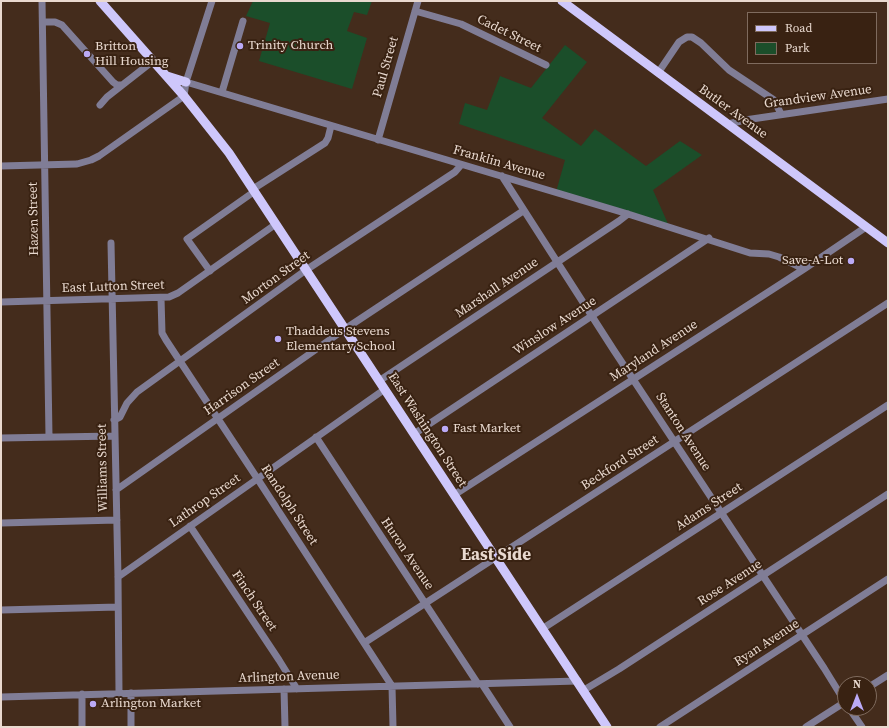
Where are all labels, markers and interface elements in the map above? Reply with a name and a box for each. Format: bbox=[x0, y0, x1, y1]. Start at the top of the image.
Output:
street label: Cadet Street bbox=[474, 12, 544, 56]
legend bbox=[747, 12, 877, 64]
text: Road bbox=[785, 20, 812, 36]
street label: Paul Street bbox=[370, 35, 402, 99]
place label: Trinity Church bbox=[248, 38, 333, 54]
place label: Britton Hill Housing bbox=[95, 39, 169, 70]
text: Park bbox=[785, 40, 810, 56]
marker: Trinity Church bbox=[235, 41, 245, 51]
marker: Britton Hill Housing bbox=[82, 49, 92, 59]
street label: Butler Avenue bbox=[695, 82, 771, 142]
street label: Grandview Avenue bbox=[763, 82, 873, 112]
street label: Franklin Avenue bbox=[451, 142, 547, 184]
street label: Hazen Street bbox=[26, 182, 42, 256]
street label: Morton Street bbox=[239, 248, 313, 308]
place label: Save-A-Lot bbox=[782, 253, 843, 269]
street label: Marshall Avenue bbox=[453, 254, 541, 322]
marker: Save-A-Lot bbox=[846, 256, 856, 266]
street label: East Lutton Street bbox=[61, 277, 165, 297]
street label: Winslow Avenue bbox=[510, 293, 600, 359]
street label: Maryland Avenue bbox=[607, 317, 701, 385]
place label: Thaddeus Stevens Elementary School bbox=[286, 324, 395, 355]
marker: Thaddeus Stevens Elementary School bbox=[273, 334, 283, 344]
street label: Harrison Street bbox=[201, 355, 283, 419]
street label: East Washington Street bbox=[384, 370, 470, 490]
street label: Stanton Avenue bbox=[652, 390, 714, 474]
place label: Fast Market bbox=[453, 421, 521, 437]
street label: Williams Street bbox=[94, 424, 112, 512]
marker: Fast Market bbox=[440, 424, 450, 434]
street label: Beckford Street bbox=[578, 432, 662, 494]
street label: Randolph Street bbox=[257, 462, 321, 548]
street label: Lathrop Street bbox=[167, 471, 243, 531]
street label: Adams Street bbox=[673, 480, 745, 534]
street label: Huron Avenue bbox=[377, 515, 437, 593]
district label: East Side bbox=[461, 546, 531, 566]
street label: Rose Avenue bbox=[695, 556, 765, 610]
street label: Finch Street bbox=[228, 568, 280, 634]
street label: Ryan Avenue bbox=[731, 616, 803, 670]
street label: Arlington Avenue bbox=[238, 667, 340, 687]
north arrow bbox=[837, 676, 877, 716]
text: N bbox=[853, 677, 861, 692]
place label: Arlington Market bbox=[101, 696, 201, 712]
marker: Arlington Market bbox=[88, 699, 98, 709]

